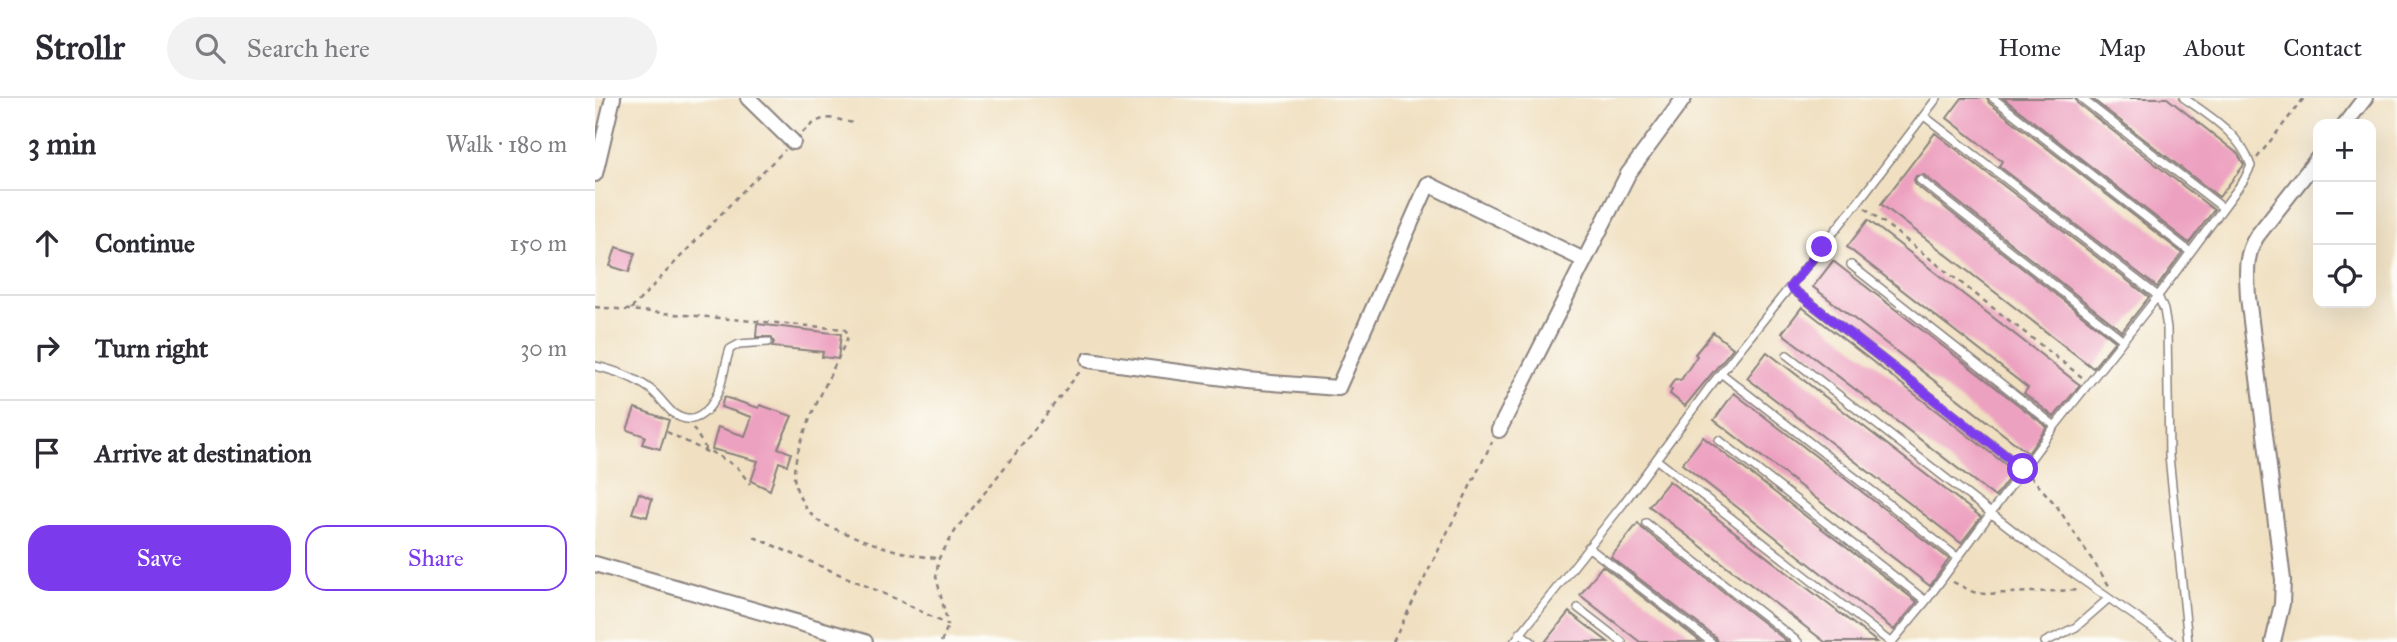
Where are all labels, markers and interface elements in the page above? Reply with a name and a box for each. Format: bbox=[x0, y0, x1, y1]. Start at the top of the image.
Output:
search box bbox=[167, 17, 657, 80]
text: Strollr bbox=[35, 28, 125, 68]
icon: search bbox=[191, 29, 229, 67]
text: Search here bbox=[247, 32, 370, 64]
text: Home bbox=[1998, 33, 2061, 63]
text: Map bbox=[2099, 33, 2146, 63]
text: About bbox=[2184, 33, 2245, 63]
text: Contact bbox=[2283, 33, 2362, 63]
map controls bbox=[2313, 119, 2376, 308]
button: + bbox=[2313, 119, 2376, 182]
text: 3 min bbox=[28, 126, 96, 162]
text: Walk · 180 m bbox=[446, 130, 567, 158]
button: − bbox=[2313, 182, 2376, 245]
icon: ahead bbox=[28, 224, 66, 262]
text: Continue bbox=[95, 227, 195, 259]
text: 150 m bbox=[510, 229, 567, 257]
route end bbox=[1806, 231, 1837, 262]
button: locate bbox=[2313, 245, 2376, 308]
icon: right bbox=[28, 329, 66, 367]
text: Turn right bbox=[95, 332, 208, 364]
text: 30 m bbox=[520, 334, 567, 362]
icon: arrive bbox=[28, 434, 66, 472]
text: Arrive at destination bbox=[95, 437, 312, 469]
route start bbox=[2007, 453, 2038, 484]
button: Save bbox=[28, 525, 291, 591]
button: Share bbox=[305, 525, 567, 591]

